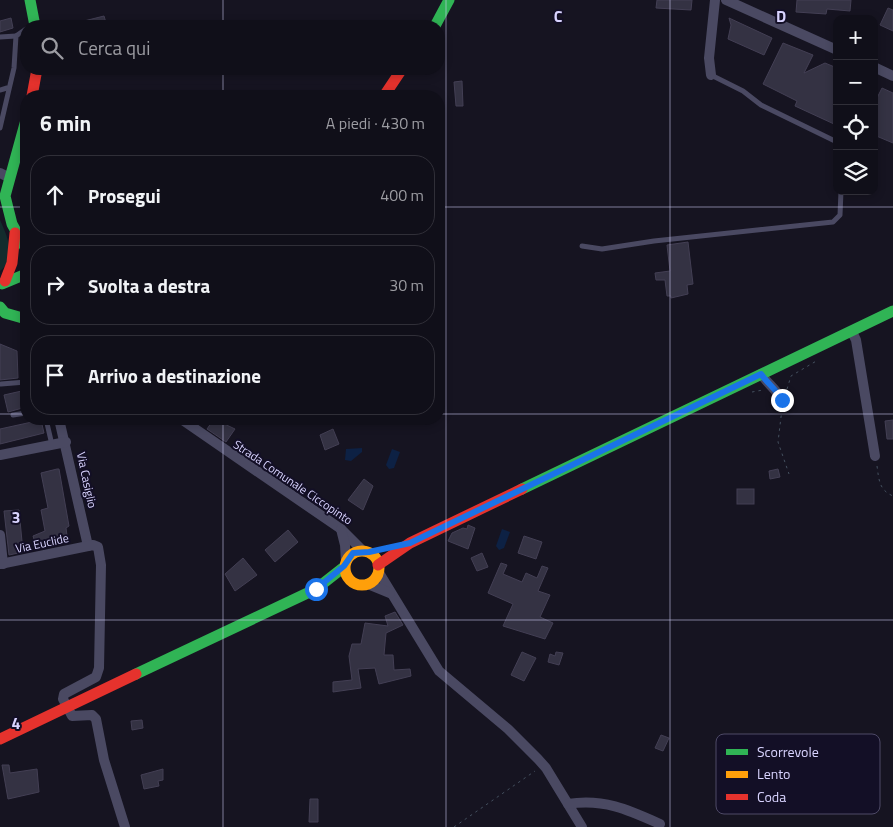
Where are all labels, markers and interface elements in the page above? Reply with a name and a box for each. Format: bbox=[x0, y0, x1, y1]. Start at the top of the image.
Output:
text: C bbox=[554, 4, 563, 28]
text: D bbox=[776, 4, 786, 28]
map controls bbox=[833, 15, 878, 195]
button: + bbox=[833, 15, 878, 60]
search box bbox=[20, 20, 445, 75]
text: Cerca qui bbox=[78, 33, 150, 62]
icon: search bbox=[38, 34, 66, 62]
button: − bbox=[833, 60, 878, 105]
button: locate bbox=[833, 105, 878, 150]
text: 6 min bbox=[40, 107, 91, 139]
text: A piedi · 430 m bbox=[326, 111, 425, 135]
button: layers bbox=[833, 150, 878, 195]
icon: ahead bbox=[41, 181, 69, 209]
text: Prosegui bbox=[88, 181, 161, 210]
text: 400 m bbox=[380, 183, 424, 207]
icon: right bbox=[41, 271, 69, 299]
text: Svolta a destra bbox=[88, 271, 210, 300]
text: 30 m bbox=[389, 273, 424, 297]
icon: arrive bbox=[41, 361, 69, 389]
text: Arrivo a destinazione bbox=[88, 361, 261, 390]
route end bbox=[771, 389, 794, 412]
street label: Strada Comunale Ciccopinto bbox=[229, 435, 357, 529]
street label: Via Casiglio bbox=[72, 450, 102, 510]
text: 3 bbox=[12, 505, 20, 529]
street label: Via Euclide bbox=[14, 528, 70, 558]
route start bbox=[305, 578, 328, 601]
text: 4 bbox=[12, 711, 21, 735]
legend bbox=[716, 734, 880, 814]
text: Scorrevole bbox=[757, 741, 819, 762]
text: Lento bbox=[757, 763, 791, 784]
text: Coda bbox=[757, 786, 786, 807]

